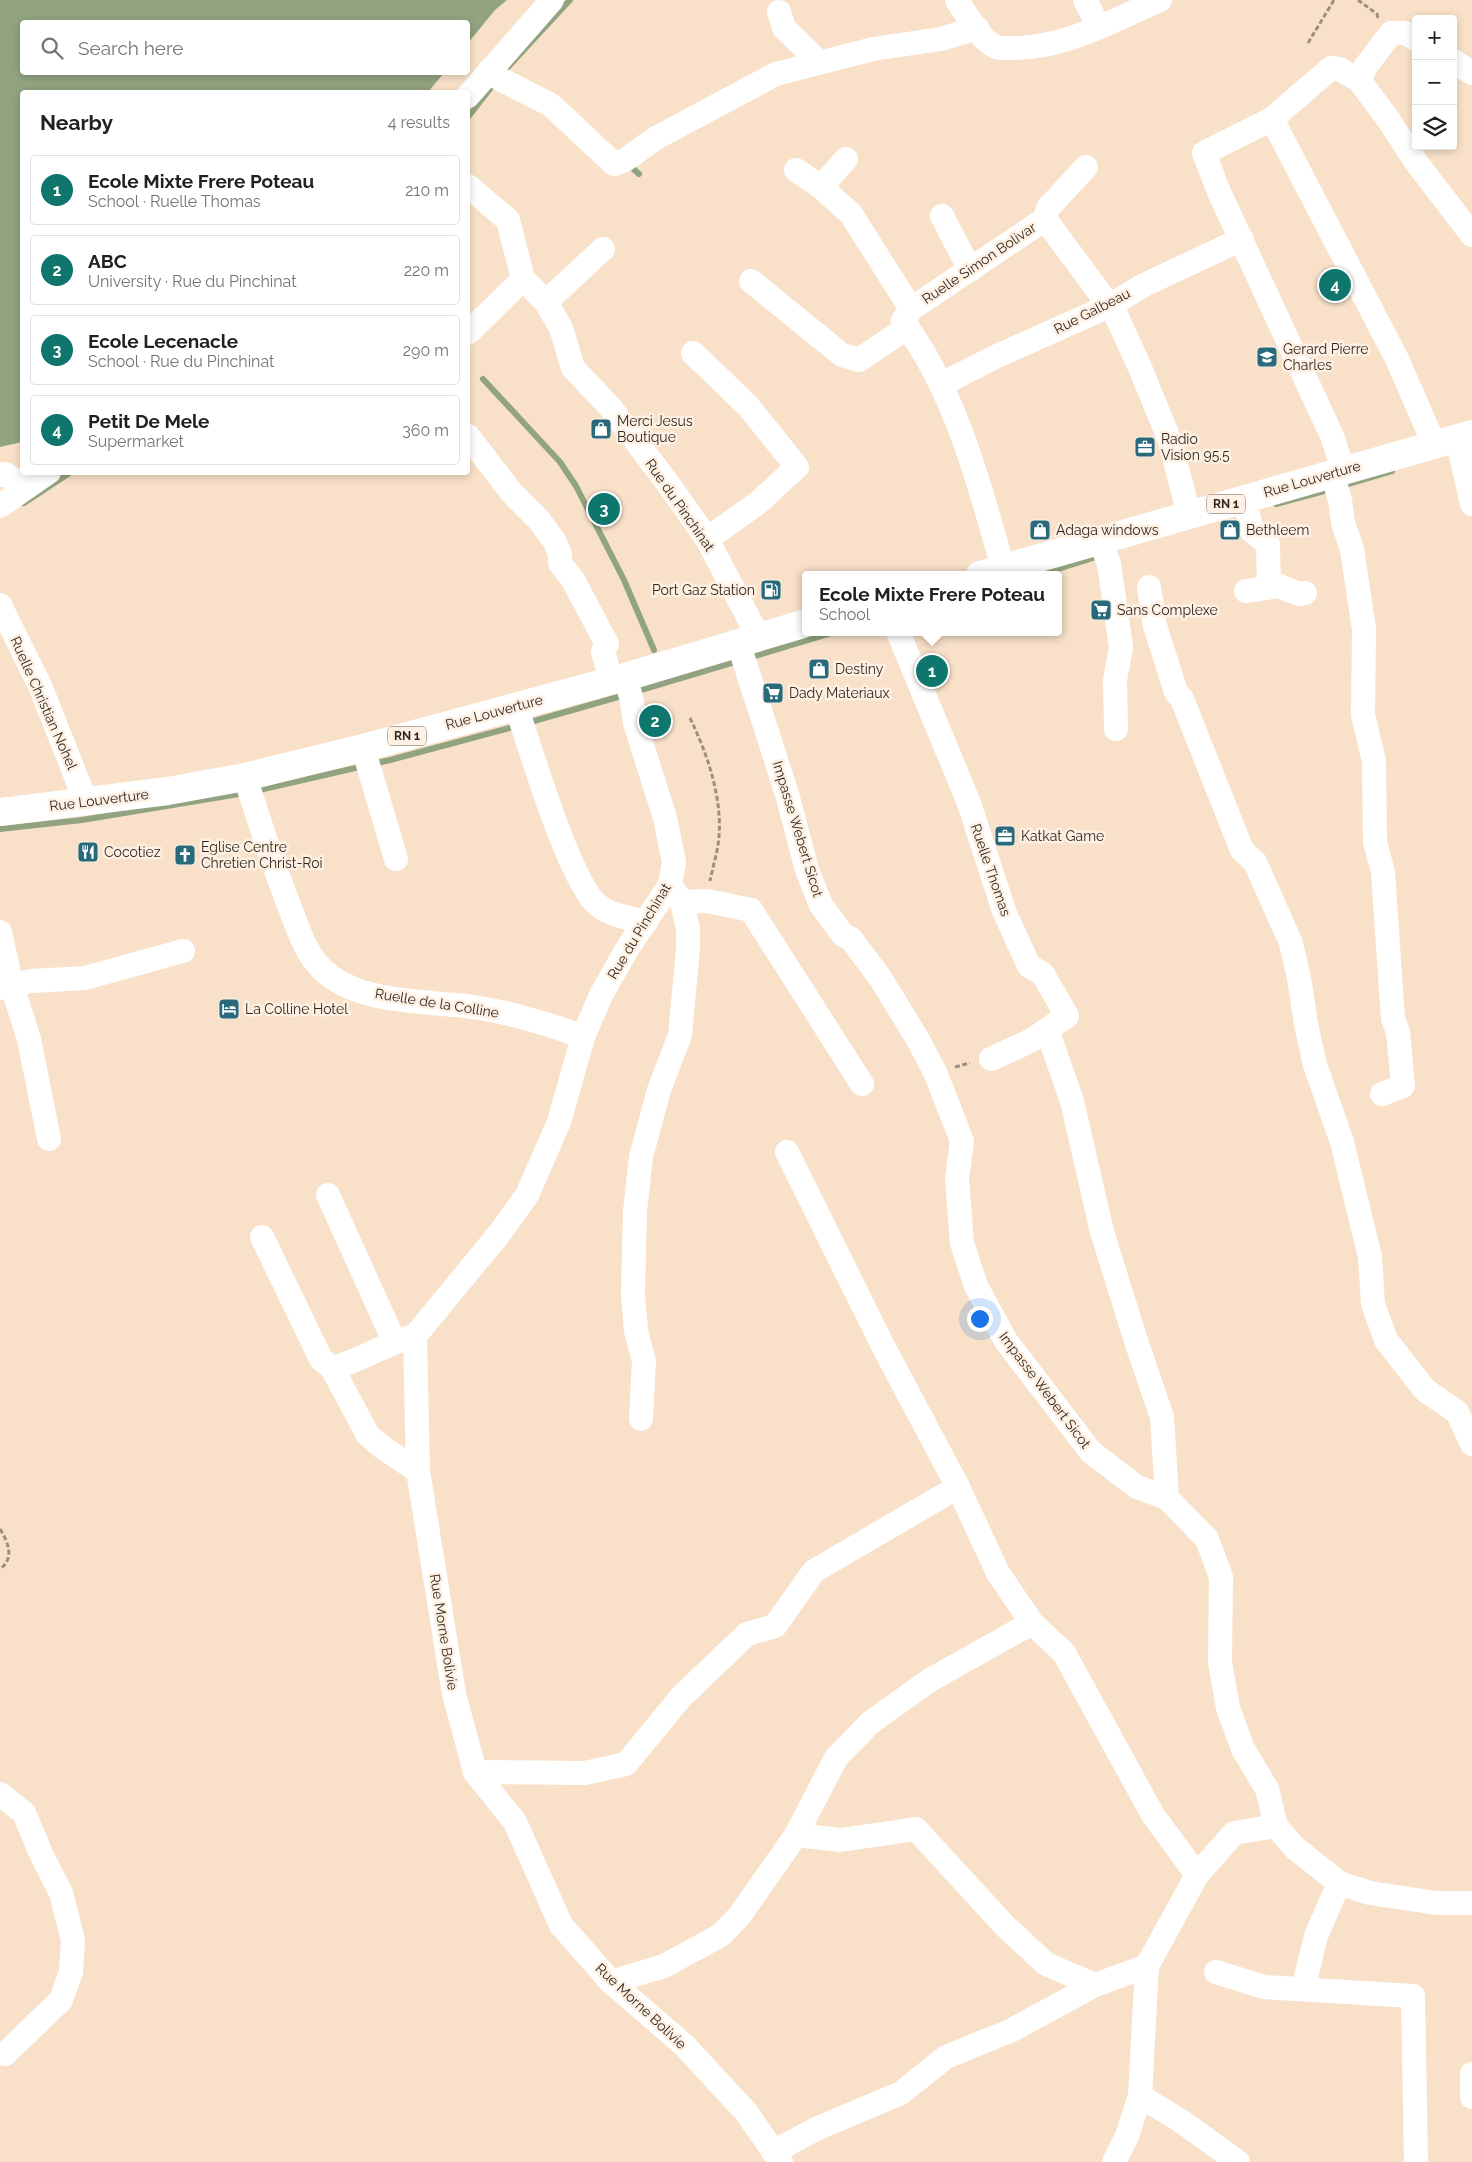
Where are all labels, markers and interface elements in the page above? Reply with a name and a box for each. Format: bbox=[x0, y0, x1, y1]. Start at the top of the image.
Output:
map controls bbox=[1412, 15, 1457, 150]
button: + bbox=[1412, 15, 1457, 60]
search box bbox=[20, 20, 470, 75]
icon: search bbox=[38, 34, 66, 62]
text: Search here bbox=[78, 37, 184, 59]
button: − bbox=[1412, 60, 1457, 105]
button: layers bbox=[1412, 105, 1457, 150]
text: Nearby bbox=[40, 110, 113, 135]
text: 4 results bbox=[388, 113, 450, 132]
text: Ecole Mixte Frere Poteau bbox=[88, 170, 314, 192]
text: 1 bbox=[53, 181, 61, 200]
text: 210 m bbox=[405, 181, 449, 200]
text: School · Ruelle Thomas bbox=[88, 192, 261, 211]
street label: Ruelle Simon Bolivar bbox=[919, 219, 1039, 307]
text: ABC bbox=[88, 250, 127, 272]
text: 2 bbox=[52, 261, 62, 280]
text: 220 m bbox=[404, 261, 449, 280]
pin: 4 bbox=[1319, 266, 1351, 304]
text: University · Rue du Pinchinat bbox=[88, 272, 297, 291]
street label: Rue Galbeau bbox=[1051, 285, 1133, 337]
text: Ecole Lecenacle bbox=[88, 330, 238, 352]
text: 3 bbox=[53, 341, 61, 360]
text: 290 m bbox=[403, 341, 449, 360]
place label: Gerard Pierre Charles bbox=[1283, 341, 1369, 373]
school or university icon: Gerard Pierre Charles bbox=[1255, 345, 1279, 369]
text: School · Rue du Pinchinat bbox=[88, 352, 274, 371]
text: Petit De Mele bbox=[88, 410, 210, 432]
place label: Merci Jesus Boutique bbox=[617, 413, 693, 445]
shop icon: Merci Jesus Boutique bbox=[589, 417, 613, 441]
text: 4 bbox=[52, 421, 62, 440]
text: 360 m bbox=[402, 421, 449, 440]
place label: Radio Vision 95.5 bbox=[1161, 431, 1230, 463]
text: Supermarket bbox=[88, 432, 184, 451]
office icon: Radio Vision 95.5 bbox=[1133, 435, 1157, 459]
street label: Rue du Pinchinat bbox=[642, 456, 718, 554]
street label: Rue Louverture bbox=[1262, 458, 1362, 500]
pin: 3 bbox=[588, 490, 620, 528]
road number: RN 1 bbox=[1207, 494, 1245, 514]
shop icon: Adaga windows bbox=[1028, 518, 1052, 542]
shop icon: Bethleem bbox=[1218, 518, 1242, 542]
place label: Adaga windows bbox=[1056, 522, 1159, 538]
place label: Bethleem bbox=[1246, 522, 1309, 538]
popup bbox=[802, 571, 1062, 636]
fuel station icon: Port Gaz Station bbox=[759, 578, 783, 602]
place label: Port Gaz Station bbox=[652, 582, 755, 598]
text: Ecole Mixte Frere Poteau bbox=[819, 583, 1045, 605]
supermarket icon: Sans Complexe bbox=[1089, 598, 1113, 622]
place label: Sans Complexe bbox=[1117, 602, 1218, 618]
text: School bbox=[819, 605, 870, 624]
street label: Ruelle Christian Nohel bbox=[7, 634, 81, 772]
pin: 1 bbox=[916, 652, 948, 690]
shop icon: Destiny bbox=[807, 657, 831, 681]
place label: Destiny bbox=[835, 661, 884, 677]
supermarket icon: Dady Materiaux bbox=[761, 681, 785, 705]
place label: Dady Materiaux bbox=[789, 685, 890, 701]
street label: Rue Louverture bbox=[444, 691, 544, 733]
pin: 2 bbox=[639, 702, 671, 740]
road number: RN 1 bbox=[388, 726, 426, 746]
street label: Impasse Webert Sicot bbox=[770, 759, 826, 899]
street label: Rue Louverture bbox=[48, 786, 150, 814]
street label: Ruelle Thomas bbox=[968, 822, 1014, 919]
office icon: Katkat Game bbox=[993, 824, 1017, 848]
place label: Katkat Game bbox=[1021, 828, 1104, 844]
place label: Eglise Centre Chretien Christ-Roi bbox=[201, 839, 323, 871]
restaurant icon: Cocotiez bbox=[76, 840, 100, 864]
church icon: Eglise Centre Chretien Christ-Roi bbox=[173, 843, 197, 867]
place label: Cocotiez bbox=[104, 844, 161, 860]
street label: Rue du Pinchinat bbox=[604, 880, 674, 982]
street label: Ruelle de la Colline bbox=[374, 985, 500, 1021]
hotel icon: La Colline Hotel bbox=[217, 997, 241, 1021]
place label: La Colline Hotel bbox=[245, 1001, 348, 1017]
your location bbox=[967, 1306, 993, 1332]
street label: Impasse Webert Sicot bbox=[996, 1329, 1094, 1452]
street label: Rue Morne Bolivie bbox=[427, 1573, 461, 1691]
street label: Rue Morne Bolivie bbox=[592, 1960, 690, 2052]

